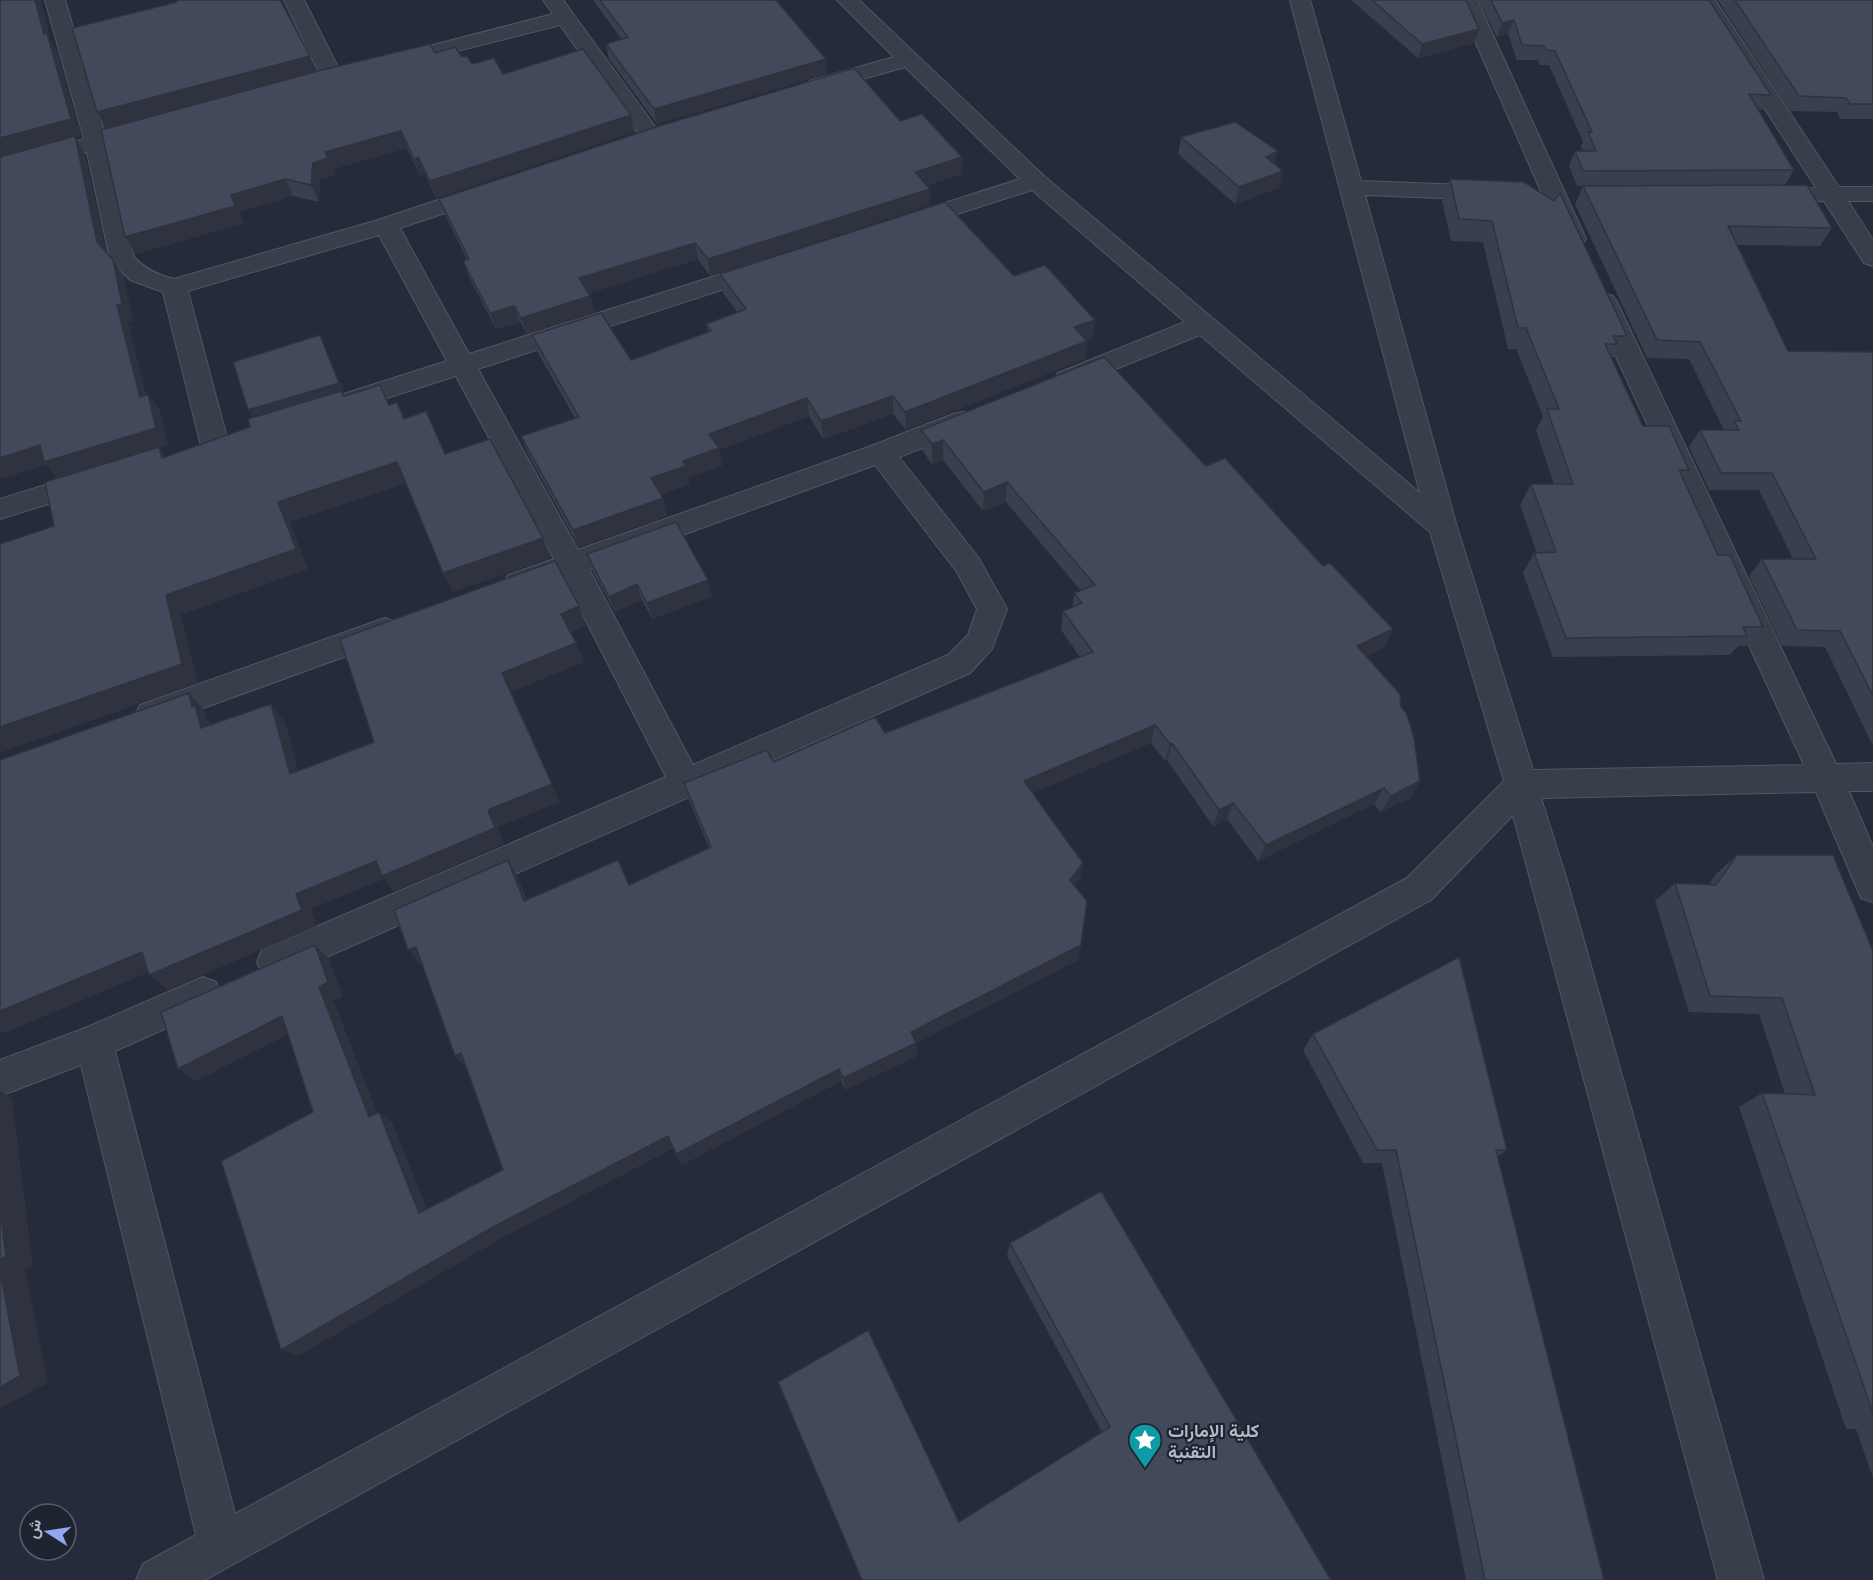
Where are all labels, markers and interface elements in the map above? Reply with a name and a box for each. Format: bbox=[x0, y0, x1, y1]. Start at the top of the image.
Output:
place label: كلية الإمارات التقنية bbox=[1168, 1419, 1259, 1463]
place icon: كلية الإمارات التقنية bbox=[1127, 1422, 1163, 1469]
north arrow bbox=[18, 1502, 78, 1562]
text: ش bbox=[22, 1517, 45, 1540]

